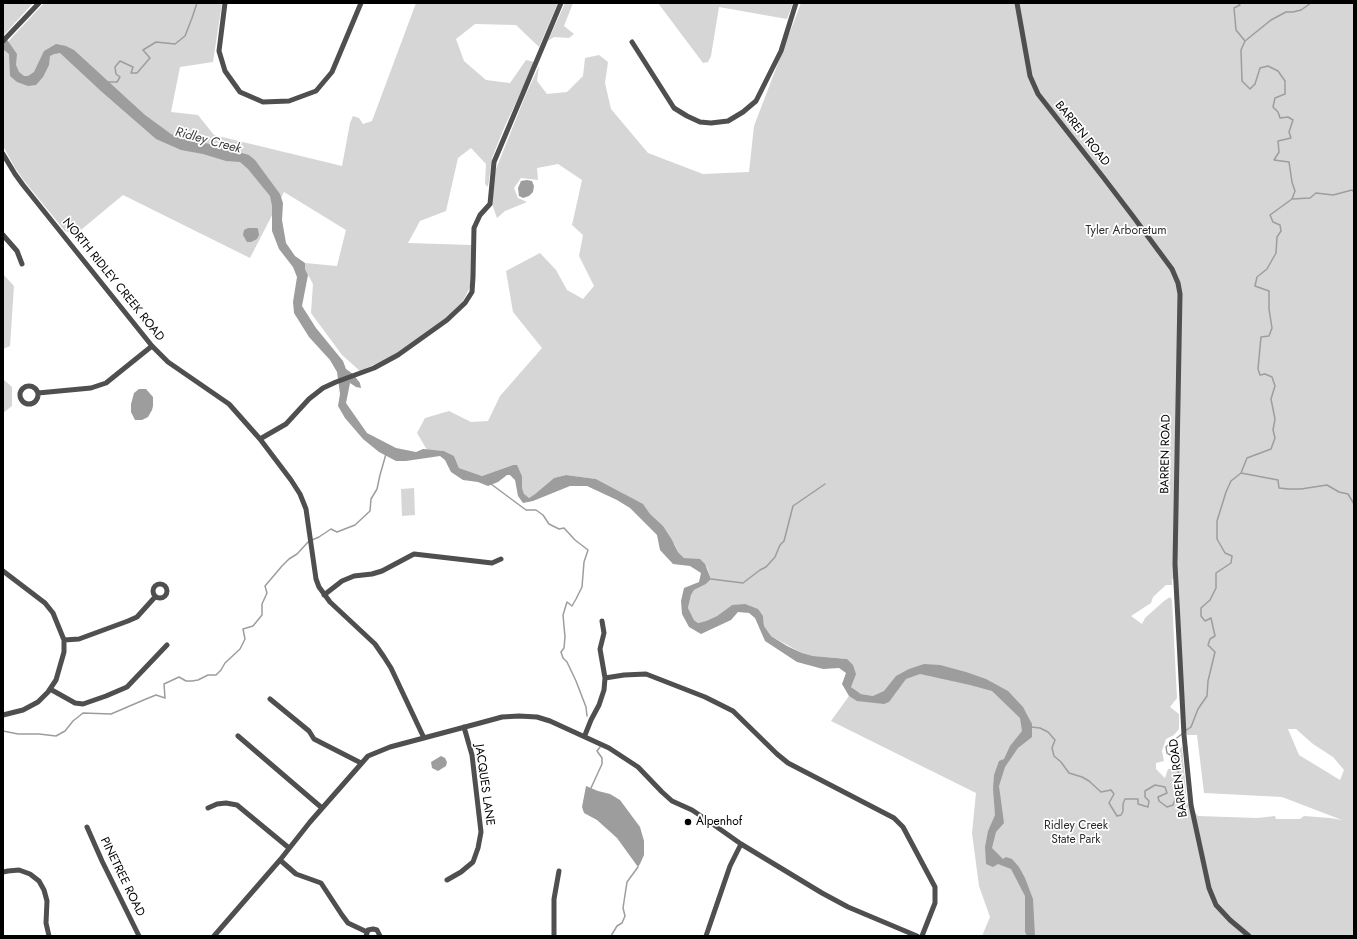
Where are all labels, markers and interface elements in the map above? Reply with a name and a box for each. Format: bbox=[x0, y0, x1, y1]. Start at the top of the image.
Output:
street label: BARREN ROAD bbox=[1051, 99, 1113, 169]
water label: Ridley Creek bbox=[173, 125, 243, 157]
street label: NORTH RIDLEY CREEK ROAD bbox=[59, 216, 167, 344]
park label: Tyler Arboretum bbox=[1085, 224, 1167, 238]
street label: BARREN ROAD bbox=[1158, 414, 1174, 494]
street label: BARREN ROAD bbox=[1167, 738, 1191, 818]
street label: JACQUES LANE bbox=[471, 743, 497, 827]
place label: Alpenhof bbox=[696, 815, 742, 829]
marker: Alpenhof bbox=[683, 817, 693, 827]
park label: Ridley Creek State Park bbox=[1044, 819, 1108, 847]
street label: PINETREE ROAD bbox=[97, 835, 147, 919]

